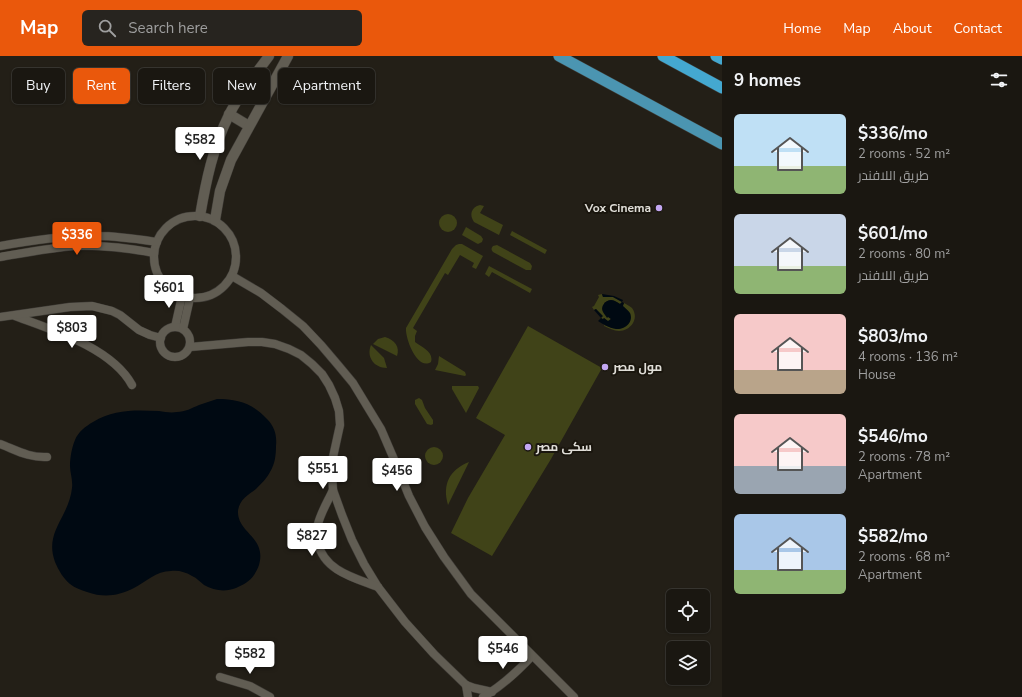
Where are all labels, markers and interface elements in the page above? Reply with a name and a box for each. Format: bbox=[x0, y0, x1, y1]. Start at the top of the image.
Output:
search box bbox=[82, 10, 362, 46]
text: Map bbox=[20, 15, 58, 41]
icon: search bbox=[96, 17, 118, 39]
text: Search here bbox=[128, 18, 208, 38]
text: Home bbox=[783, 19, 821, 38]
text: Map bbox=[843, 19, 871, 38]
text: About bbox=[893, 19, 932, 38]
text: Contact bbox=[954, 19, 1002, 38]
chip: Buy bbox=[12, 68, 65, 104]
chip: Rent bbox=[73, 68, 130, 104]
chip: Filters bbox=[138, 68, 205, 104]
chip: New bbox=[213, 68, 270, 104]
chip: Apartment bbox=[278, 68, 375, 104]
text: 9 homes bbox=[734, 69, 801, 92]
icon: filters bbox=[988, 69, 1010, 91]
text: $336/mo bbox=[858, 122, 928, 145]
pin: $582 bbox=[176, 127, 224, 161]
icon: home bbox=[766, 130, 814, 178]
text: $582 bbox=[184, 131, 216, 149]
text: 2 rooms · 52 m² bbox=[858, 145, 950, 163]
text: طريق اللافندر bbox=[858, 167, 929, 185]
place label: Vox Cinema bbox=[584, 200, 651, 216]
marker: Vox Cinema bbox=[654, 203, 664, 213]
pin: $336 bbox=[53, 222, 101, 256]
text: $601/mo bbox=[858, 222, 928, 245]
text: $336 bbox=[61, 226, 93, 244]
icon: home bbox=[766, 230, 814, 278]
text: 2 rooms · 80 m² bbox=[858, 245, 950, 263]
text: طريق اللافندر bbox=[858, 267, 929, 285]
pin: $601 bbox=[145, 275, 193, 309]
text: $601 bbox=[153, 279, 185, 297]
pin: $803 bbox=[48, 315, 96, 349]
text: $803 bbox=[56, 319, 88, 337]
text: $803/mo bbox=[858, 325, 928, 348]
icon: home bbox=[766, 330, 814, 378]
text: 4 rooms · 136 m² bbox=[858, 348, 958, 366]
place label: مول مصر bbox=[612, 359, 662, 375]
marker: مول مصر bbox=[600, 362, 610, 372]
text: House bbox=[858, 366, 896, 384]
text: $546/mo bbox=[858, 425, 928, 448]
icon: home bbox=[766, 430, 814, 478]
place label: سكى مصر bbox=[535, 439, 592, 455]
marker: سكى مصر bbox=[523, 442, 533, 452]
text: 2 rooms · 78 m² bbox=[858, 448, 950, 466]
pin: $551 bbox=[299, 456, 347, 490]
pin: $456 bbox=[373, 458, 421, 492]
text: $551 bbox=[307, 460, 339, 478]
text: $456 bbox=[381, 462, 413, 480]
text: Apartment bbox=[858, 466, 921, 484]
pin: $827 bbox=[288, 523, 336, 557]
text: $582/mo bbox=[858, 525, 928, 548]
text: $827 bbox=[296, 527, 328, 545]
icon: home bbox=[766, 530, 814, 578]
text: 2 rooms · 68 m² bbox=[858, 548, 950, 566]
text: Apartment bbox=[858, 566, 921, 584]
map controls bbox=[666, 589, 710, 685]
button: locate bbox=[666, 589, 710, 633]
pin: $546 bbox=[479, 636, 527, 670]
text: $546 bbox=[487, 640, 519, 658]
pin: $582 bbox=[226, 641, 274, 675]
button: layers bbox=[666, 641, 710, 685]
text: $582 bbox=[234, 645, 266, 663]

